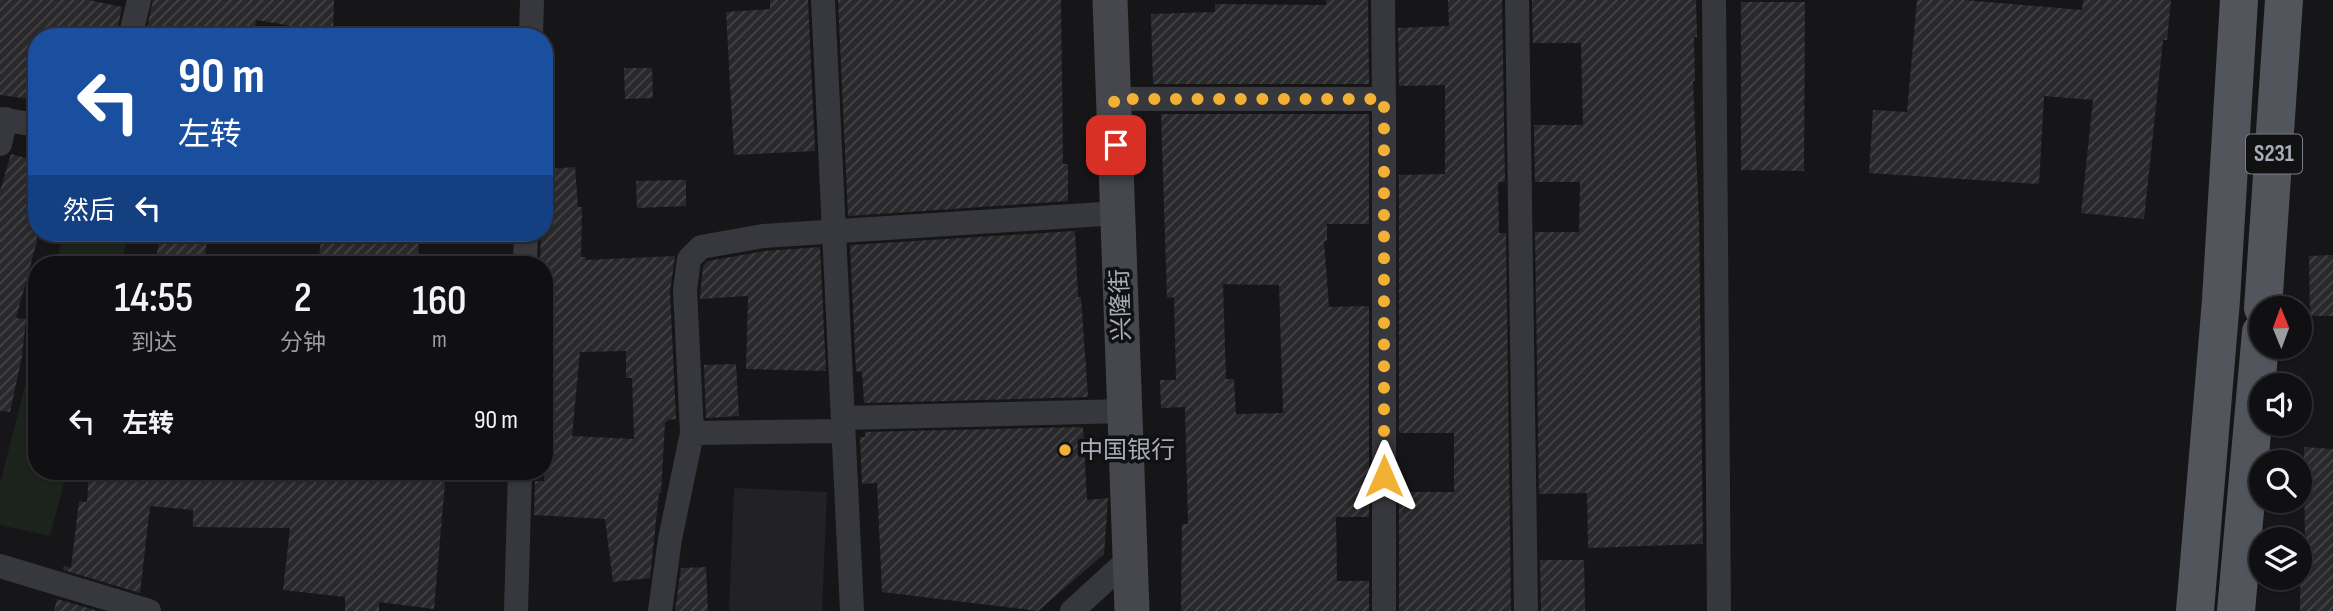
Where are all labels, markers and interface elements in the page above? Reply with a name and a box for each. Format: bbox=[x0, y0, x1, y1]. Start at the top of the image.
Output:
text: 90 m bbox=[178, 48, 265, 107]
icon: left bbox=[63, 56, 154, 147]
pin bbox=[1086, 115, 1146, 175]
text: 左转 bbox=[178, 116, 242, 155]
icon: arrive bbox=[1097, 126, 1135, 164]
road number: S231 bbox=[2246, 134, 2302, 174]
icon: left bbox=[129, 189, 167, 227]
text: 然后 bbox=[63, 196, 115, 227]
street label: 兴隆街 bbox=[1105, 269, 1137, 341]
text: 14:55 bbox=[114, 273, 193, 324]
text: 2 bbox=[294, 273, 312, 324]
text: 160 bbox=[412, 276, 467, 327]
north arrow bbox=[2249, 296, 2312, 359]
map controls bbox=[2249, 296, 2312, 590]
text: m bbox=[432, 326, 447, 354]
text: 到达 bbox=[131, 329, 177, 357]
text: 分钟 bbox=[280, 329, 326, 357]
button: sound bbox=[2249, 373, 2312, 436]
icon: left bbox=[63, 402, 101, 440]
text: 90 m bbox=[474, 405, 518, 436]
text: 左转 bbox=[122, 409, 174, 440]
place label: 中国银行 bbox=[1079, 436, 1175, 465]
position arrow bbox=[1347, 439, 1421, 513]
marker: 中国银行 bbox=[1057, 442, 1073, 458]
button: search bbox=[2249, 450, 2312, 513]
button: layers bbox=[2249, 527, 2312, 590]

